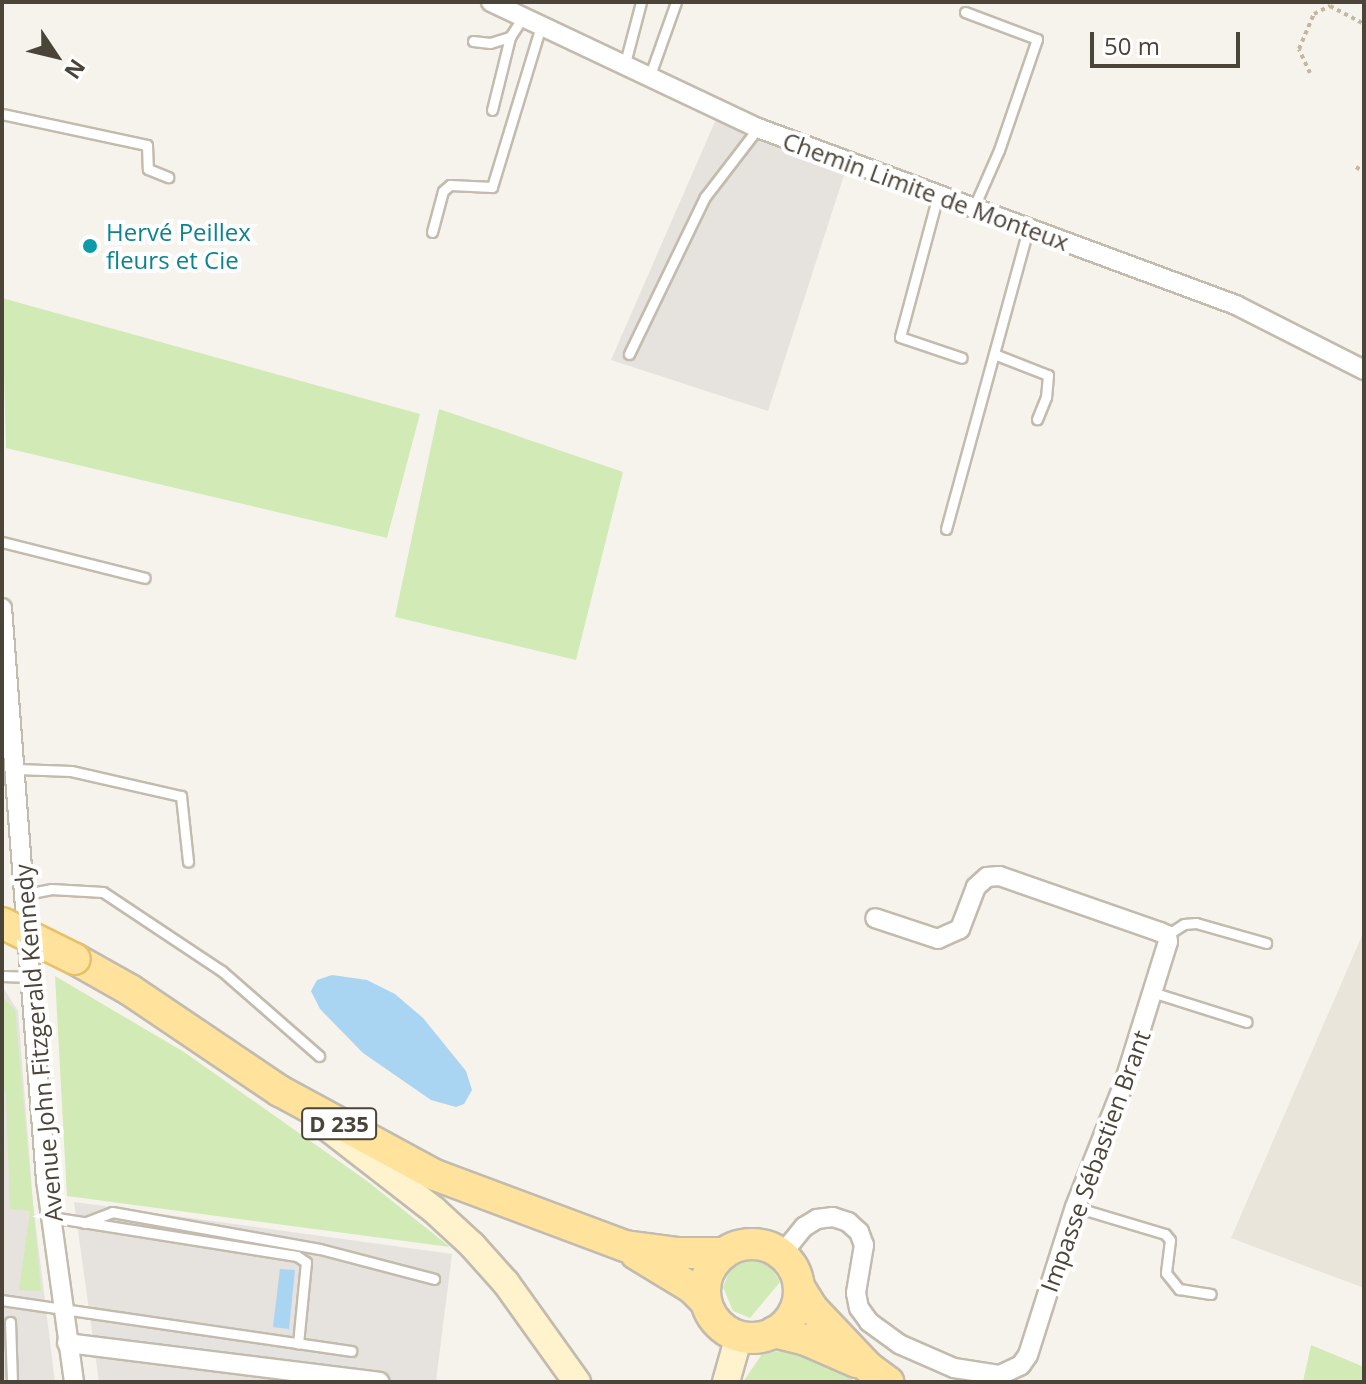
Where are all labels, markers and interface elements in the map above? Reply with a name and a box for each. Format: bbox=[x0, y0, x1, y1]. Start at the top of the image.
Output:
north arrow bbox=[16, 16, 96, 96]
scale bar bbox=[1094, 16, 1244, 66]
text: 50 m bbox=[1104, 29, 1160, 62]
text: N bbox=[58, 54, 93, 86]
street label: Chemin Limite de Monteux bbox=[779, 126, 1073, 256]
place label: Hervé Peillex fleurs et Cie bbox=[106, 218, 251, 274]
marker: Hervé Peillex fleurs et Cie bbox=[81, 237, 99, 255]
street label: Avenue John Fitzgerald Kennedy bbox=[8, 863, 68, 1223]
street label: Impasse Sébastien Brant bbox=[1034, 1026, 1156, 1296]
road number: D 235 bbox=[301, 1106, 377, 1142]

